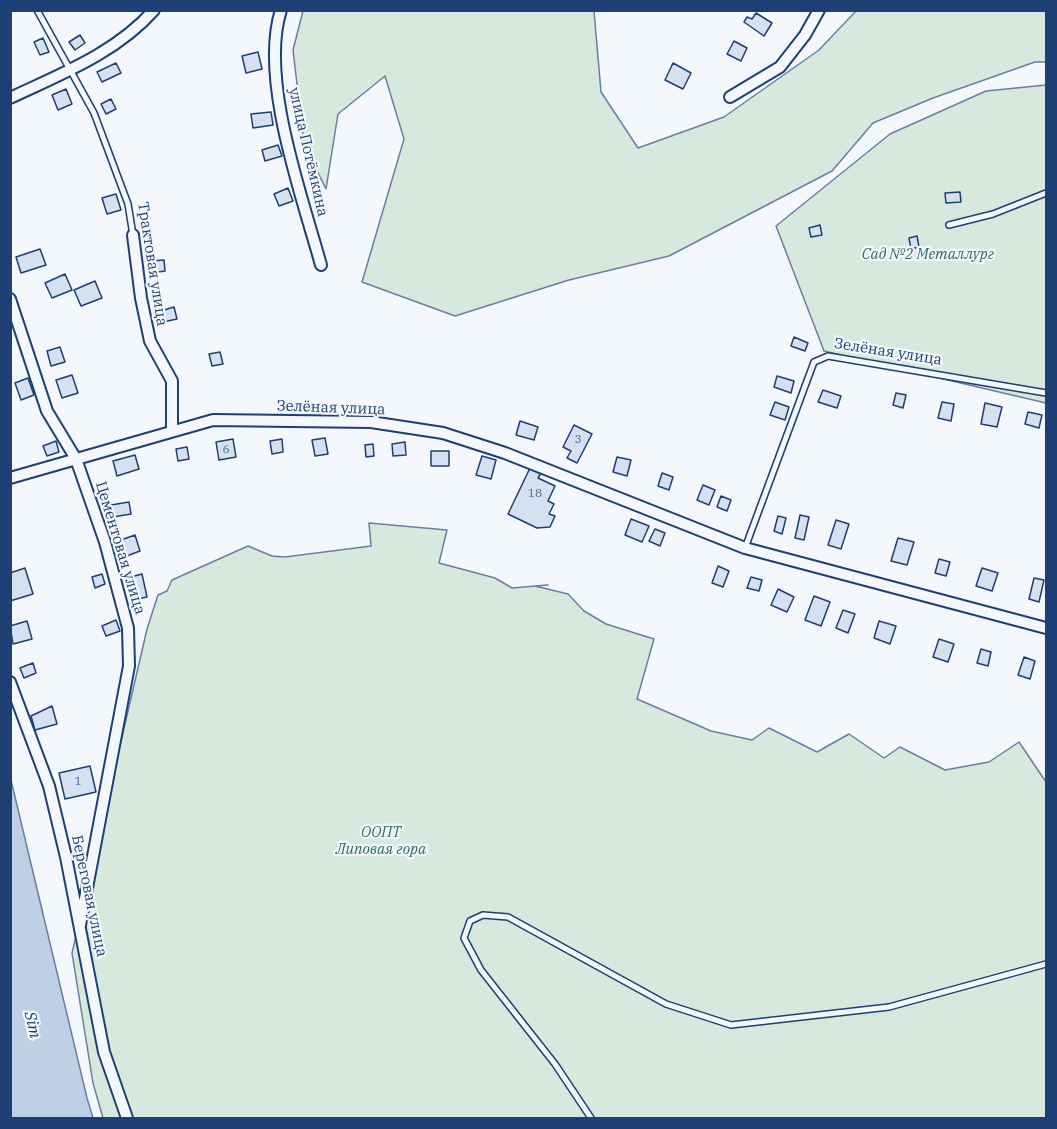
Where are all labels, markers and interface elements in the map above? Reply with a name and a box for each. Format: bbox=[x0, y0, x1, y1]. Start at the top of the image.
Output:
street label: улица Потёмкина bbox=[284, 86, 332, 218]
street label: Трактовая улица bbox=[133, 201, 171, 327]
park label: Сад №2 Металлург bbox=[862, 246, 994, 264]
street label: Зелёная улица bbox=[833, 335, 943, 369]
street label: Зелёная улица bbox=[276, 397, 386, 419]
house number: 3 bbox=[574, 433, 582, 447]
house number: 6 bbox=[222, 443, 230, 457]
street label: Цементовая улица bbox=[91, 479, 149, 617]
house number: 18 bbox=[528, 487, 542, 501]
house number: 1 bbox=[74, 775, 82, 789]
park label: ООПТ Липовая гора bbox=[336, 824, 426, 859]
street label: Береговая улица bbox=[67, 834, 111, 958]
water label: Sim bbox=[20, 1010, 44, 1040]

